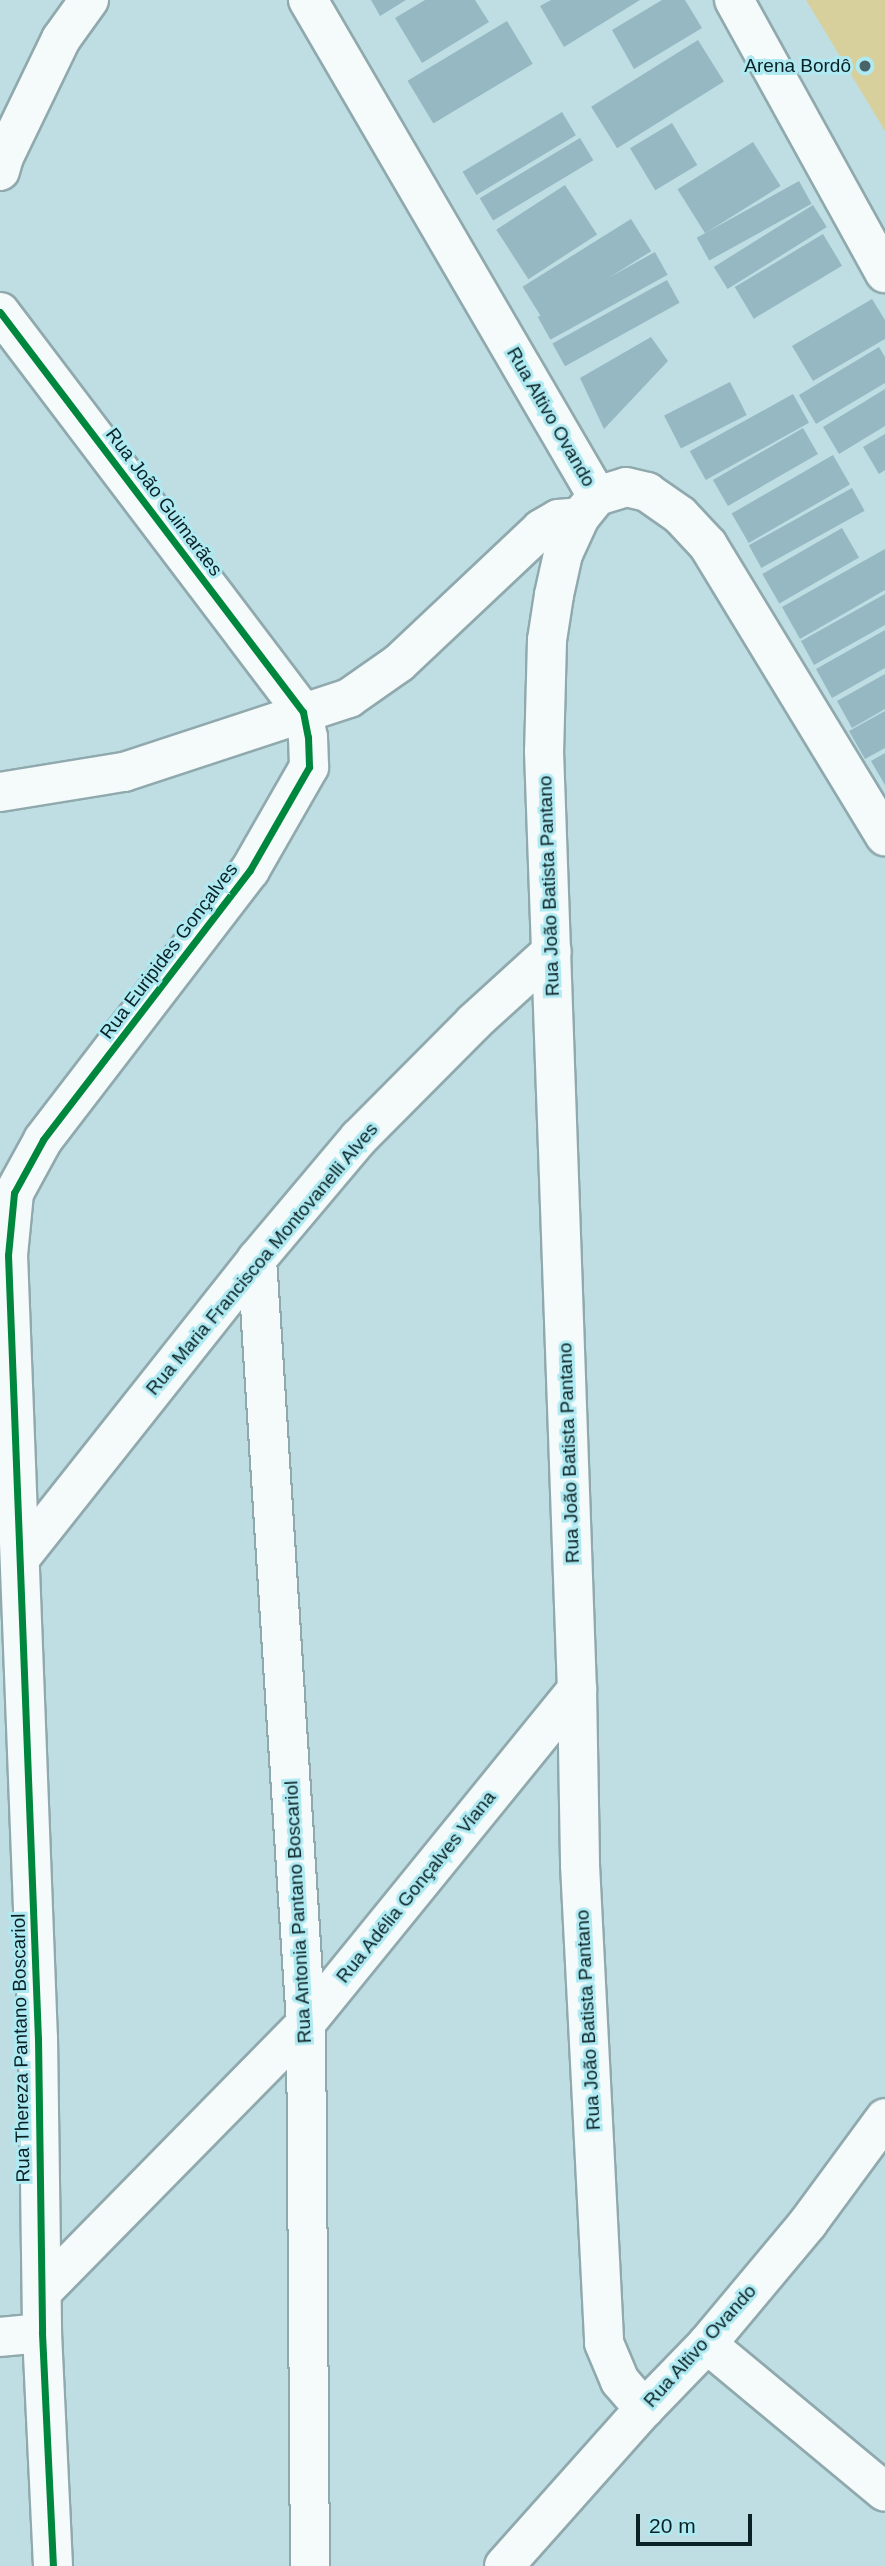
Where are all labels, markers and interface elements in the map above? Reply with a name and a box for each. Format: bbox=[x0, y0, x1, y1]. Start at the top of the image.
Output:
place label: Arena Bordô bbox=[744, 55, 851, 77]
marker: Arena Bordô bbox=[857, 58, 873, 74]
street label: Rua Altivo Ovando bbox=[502, 343, 600, 491]
street label: Rua João Guimarães bbox=[101, 423, 227, 581]
street label: Rua João Batista Pantano bbox=[534, 775, 564, 997]
street label: Rua Euripides Gonçalves bbox=[95, 859, 243, 1043]
street label: Rua Maria Franciscoa Montovanelli Alves bbox=[141, 1118, 383, 1400]
street label: Rua João Batista Pantano bbox=[554, 1342, 584, 1564]
street label: Rua Antonia Pantano Boscariol bbox=[280, 1780, 316, 2044]
street label: Rua Adélia Gonçalves Viana bbox=[331, 1786, 501, 1988]
street label: Rua João Batista Pantano bbox=[571, 1909, 605, 2131]
street label: Rua Thereza Pantano Boscariol bbox=[7, 1913, 35, 2183]
street label: Rua Altivo Ovando bbox=[639, 2280, 761, 2412]
scale bar bbox=[640, 2500, 756, 2544]
text: 20 m bbox=[649, 2514, 696, 2537]

